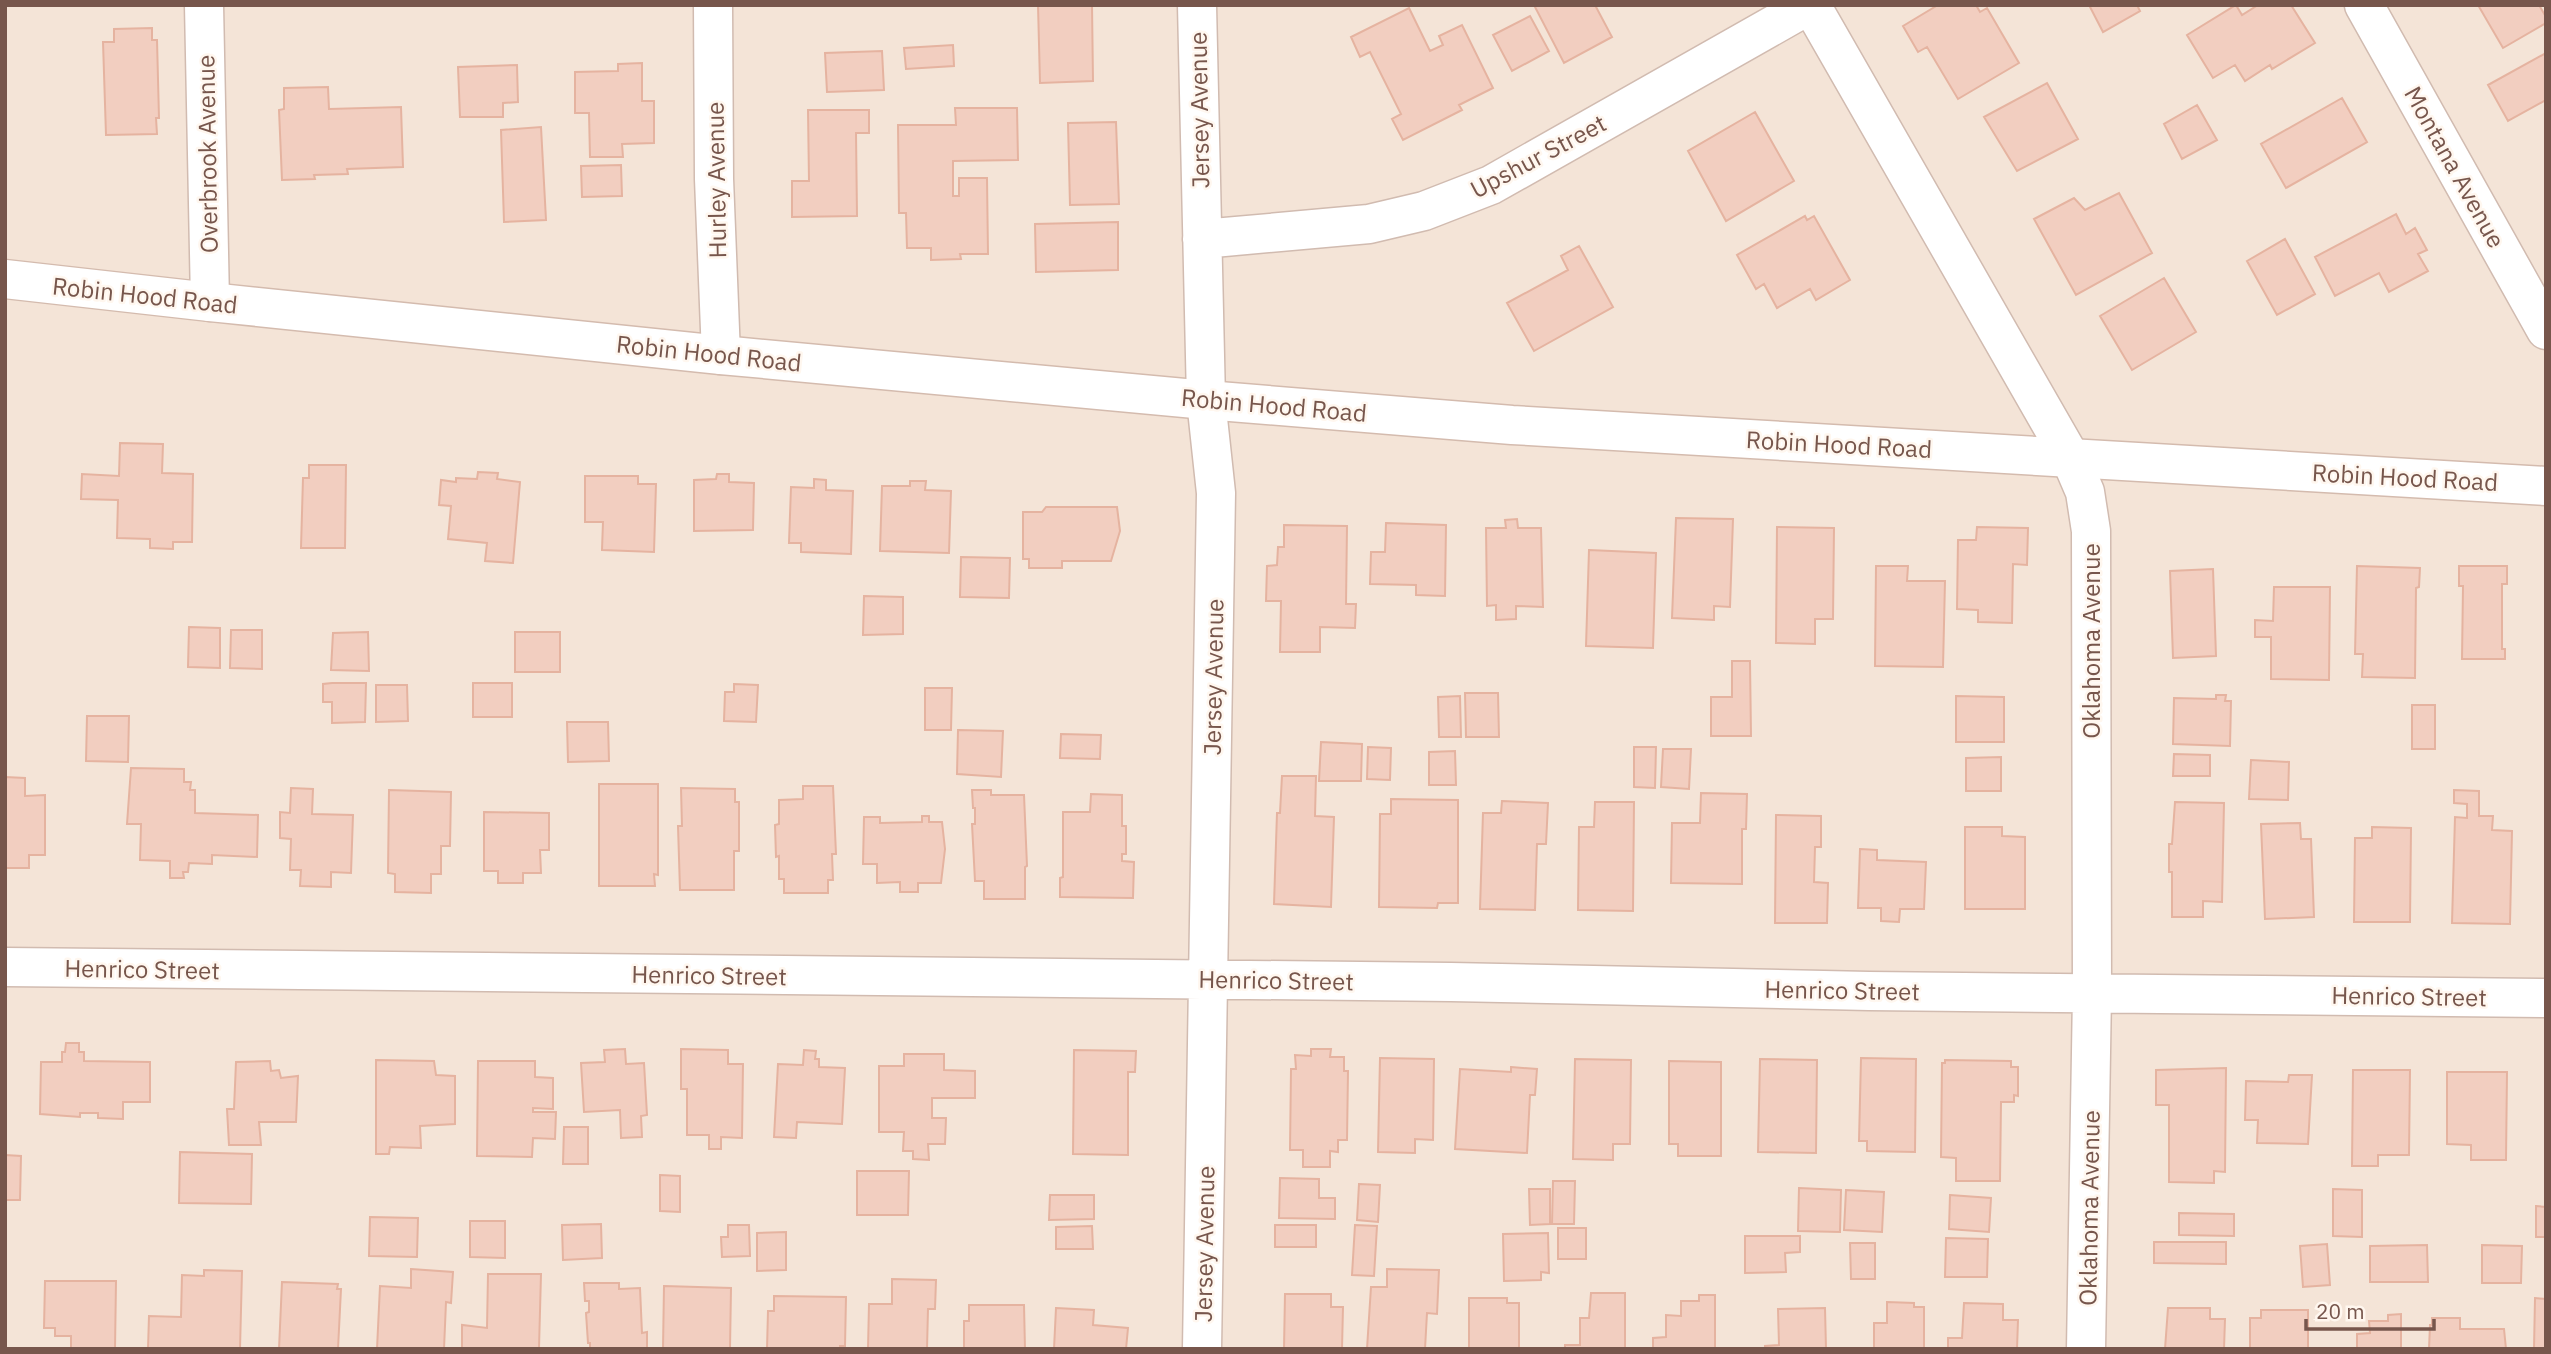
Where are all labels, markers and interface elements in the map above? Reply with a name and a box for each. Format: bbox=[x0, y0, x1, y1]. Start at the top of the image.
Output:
street label: Jersey Avenue bbox=[1182, 31, 1216, 189]
street label: Overbrook Avenue bbox=[189, 54, 225, 254]
street label: Montana Avenue bbox=[2397, 80, 2513, 254]
street label: Hurley Avenue bbox=[699, 101, 733, 259]
street label: Upshur Street bbox=[1465, 107, 1611, 205]
street label: Robin Hood Road bbox=[51, 269, 239, 321]
street label: Robin Hood Road bbox=[615, 327, 803, 379]
street label: Robin Hood Road bbox=[1180, 381, 1368, 429]
street label: Robin Hood Road bbox=[1745, 423, 1933, 465]
street label: Robin Hood Road bbox=[2311, 456, 2499, 498]
street label: Oklahoma Avenue bbox=[2075, 543, 2107, 739]
street label: Jersey Avenue bbox=[1196, 598, 1230, 756]
street label: Henrico Street bbox=[64, 952, 220, 986]
street label: Henrico Street bbox=[631, 958, 787, 992]
street label: Henrico Street bbox=[1198, 963, 1354, 997]
street label: Henrico Street bbox=[1764, 973, 1920, 1007]
street label: Henrico Street bbox=[2331, 979, 2487, 1013]
street label: Oklahoma Avenue bbox=[2071, 1110, 2107, 1306]
street label: Jersey Avenue bbox=[1187, 1165, 1221, 1323]
scale bar bbox=[2306, 1288, 2434, 1332]
text: 20 m bbox=[2316, 1297, 2365, 1325]

